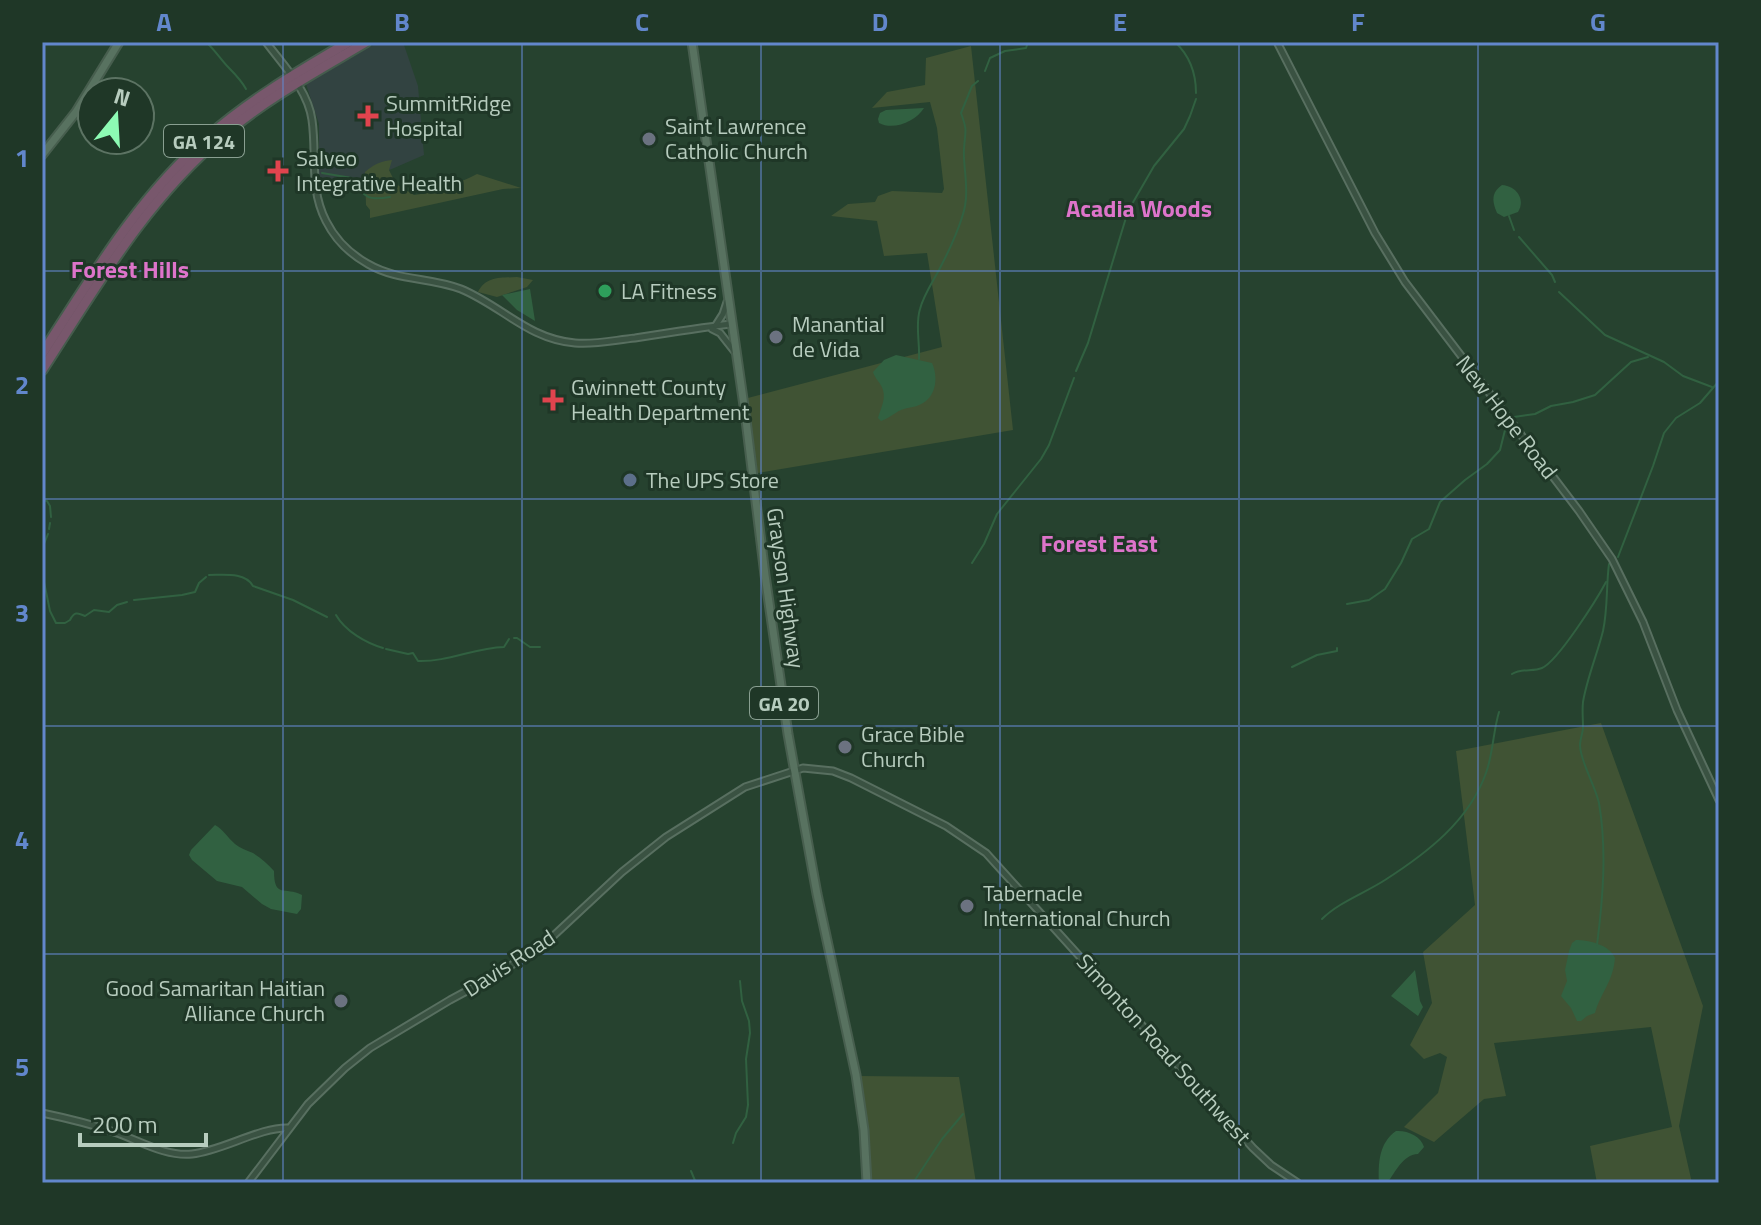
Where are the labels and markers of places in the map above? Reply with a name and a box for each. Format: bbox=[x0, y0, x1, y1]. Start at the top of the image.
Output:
place label: SummitRidge Hospital bbox=[386, 86, 511, 145]
marker: SummitRidge Hospital bbox=[357, 105, 379, 127]
place label: Saint Lawrence Catholic Church bbox=[665, 109, 808, 168]
marker: Saint Lawrence Catholic Church bbox=[640, 130, 658, 148]
place label: Salveo Integrative Health bbox=[296, 141, 462, 200]
marker: Salveo Integrative Health bbox=[267, 160, 289, 182]
place label: LA Fitness bbox=[621, 274, 717, 308]
marker: LA Fitness bbox=[596, 282, 614, 300]
place label: Manantial de Vida bbox=[792, 307, 885, 366]
marker: Manantial de Vida bbox=[767, 328, 785, 346]
place label: Gwinnett County Health Department bbox=[571, 370, 750, 429]
marker: Gwinnett County Health Department bbox=[542, 389, 564, 411]
place label: The UPS Store bbox=[646, 463, 779, 497]
marker: The UPS Store bbox=[621, 471, 639, 489]
place label: Grace Bible Church bbox=[861, 717, 965, 776]
marker: Grace Bible Church bbox=[836, 738, 854, 756]
place label: Tabernacle International Church bbox=[983, 876, 1171, 935]
marker: Tabernacle International Church bbox=[958, 897, 976, 915]
place label: Good Samaritan Haitian Alliance Church bbox=[105, 971, 325, 1030]
marker: Good Samaritan Haitian Alliance Church bbox=[332, 992, 350, 1010]

